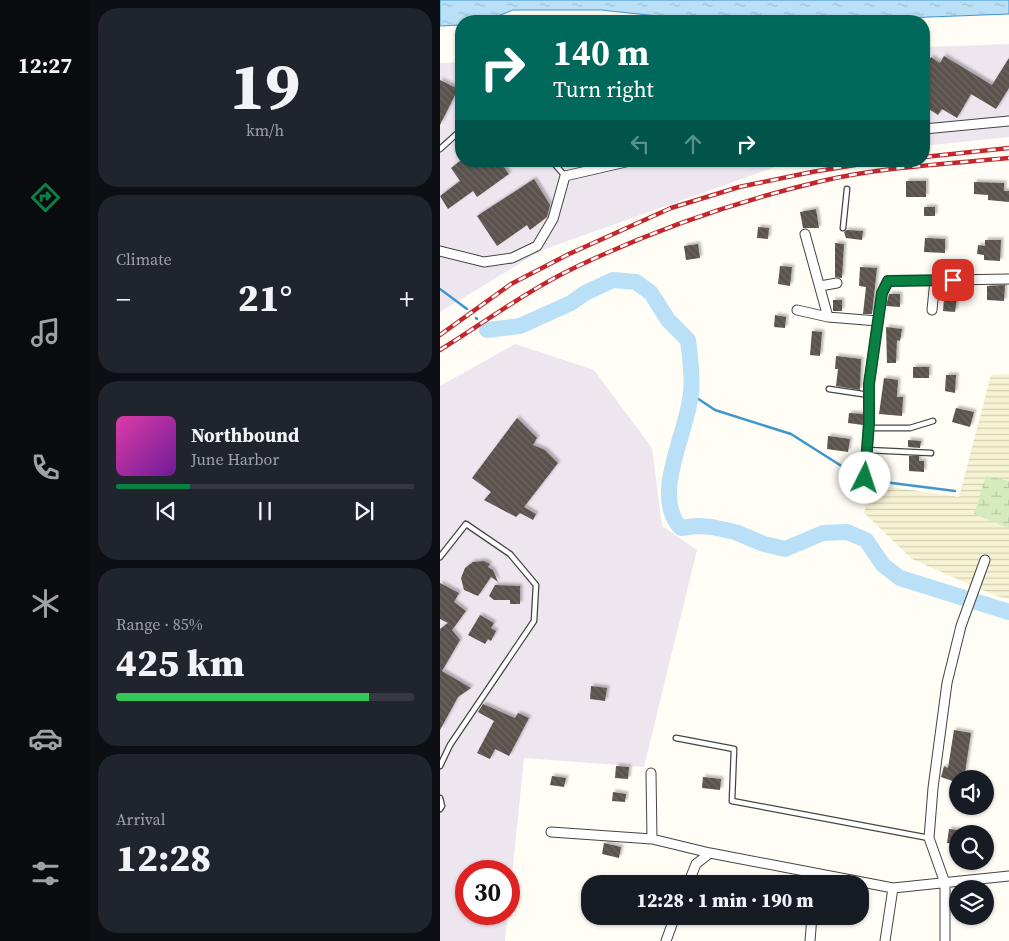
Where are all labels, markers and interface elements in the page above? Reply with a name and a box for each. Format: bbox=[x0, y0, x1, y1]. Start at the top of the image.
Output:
text: 140 m bbox=[553, 29, 649, 77]
icon: right bbox=[470, 35, 535, 100]
text: 19 bbox=[230, 42, 300, 131]
text: 12:27 bbox=[18, 50, 72, 80]
text: Turn right bbox=[553, 74, 654, 104]
text: km/h bbox=[246, 119, 284, 141]
icon: left bbox=[626, 130, 654, 158]
icon: ahead bbox=[679, 130, 707, 158]
icon: right bbox=[732, 130, 760, 158]
icon: directions bbox=[28, 180, 63, 215]
text: Climate bbox=[116, 248, 172, 270]
pin bbox=[932, 259, 974, 301]
icon: arrive bbox=[939, 266, 967, 294]
text: 21° bbox=[238, 272, 292, 324]
text: − bbox=[116, 280, 131, 318]
text: + bbox=[399, 280, 414, 318]
icon: music bbox=[28, 315, 63, 350]
text: Northbound bbox=[191, 422, 299, 448]
text: June Harbor bbox=[191, 448, 279, 470]
icon: phone bbox=[28, 450, 63, 485]
position arrow bbox=[838, 451, 890, 503]
icon: previous bbox=[152, 497, 180, 525]
icon: pause bbox=[251, 497, 279, 525]
icon: next bbox=[350, 497, 378, 525]
icon: climate bbox=[28, 586, 63, 621]
text: Range · 85% bbox=[116, 613, 203, 635]
text: 425 km bbox=[116, 637, 244, 689]
icon: car bbox=[28, 721, 63, 756]
map controls bbox=[949, 770, 994, 925]
button: sound bbox=[949, 770, 994, 815]
text: Arrival bbox=[116, 808, 165, 830]
button: search bbox=[949, 825, 994, 870]
text: 12:28 bbox=[116, 832, 211, 884]
icon: filters bbox=[28, 856, 63, 891]
speed limit sign: 30 bbox=[455, 860, 520, 925]
button: layers bbox=[949, 880, 994, 925]
text: 12:28 · 1 min · 190 m bbox=[636, 887, 814, 913]

